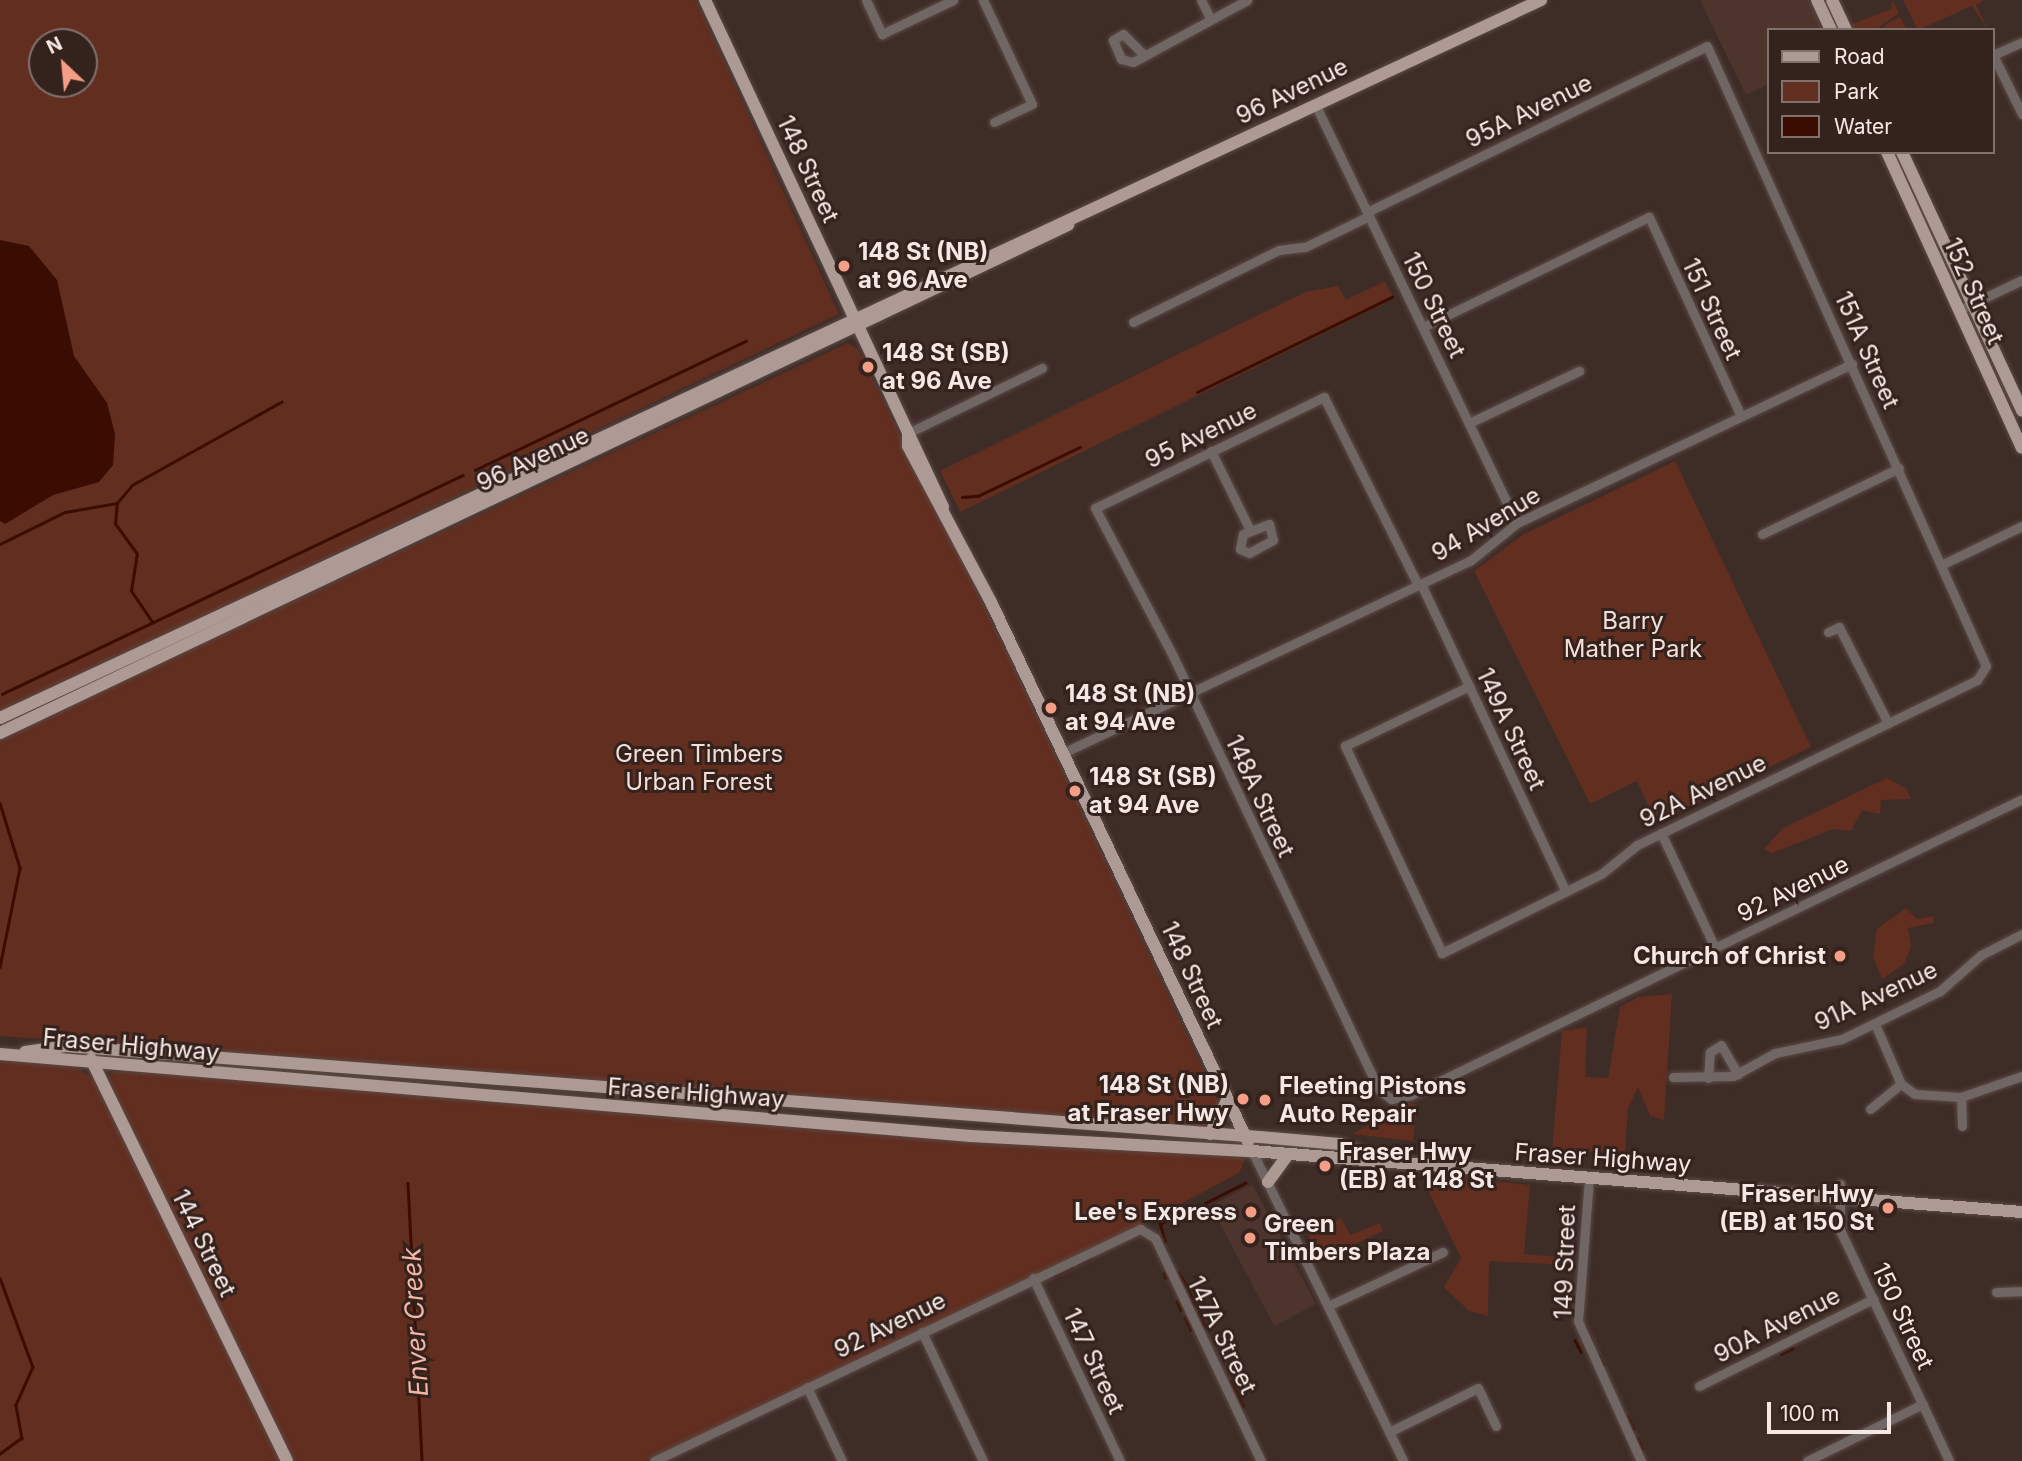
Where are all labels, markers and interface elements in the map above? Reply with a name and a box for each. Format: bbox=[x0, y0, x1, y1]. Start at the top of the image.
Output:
north arrow bbox=[28, 28, 98, 98]
legend bbox=[1766, 28, 1994, 154]
text: N bbox=[43, 32, 66, 59]
text: Road bbox=[1834, 44, 1885, 69]
street label: 96 Avenue bbox=[1231, 52, 1353, 130]
street label: 95A Avenue bbox=[1461, 68, 1597, 154]
text: Park bbox=[1834, 79, 1879, 104]
street label: 148 Street bbox=[771, 111, 845, 227]
text: Water bbox=[1834, 114, 1892, 139]
street label: 152 Street bbox=[1938, 233, 2010, 349]
place label: 148 St (NB) at 96 Ave bbox=[858, 238, 988, 294]
street label: 150 Street bbox=[1396, 247, 1472, 363]
street label: 151 Street bbox=[1676, 254, 1748, 364]
marker: 148 St (NB) at 96 Ave bbox=[836, 258, 852, 274]
street label: 151A Street bbox=[1828, 287, 1906, 413]
place label: 148 St (SB) at 96 Ave bbox=[882, 339, 1010, 395]
marker: 148 St (SB) at 96 Ave bbox=[860, 359, 876, 375]
street label: 95 Avenue bbox=[1141, 396, 1261, 474]
street label: 96 Avenue bbox=[472, 420, 594, 498]
street label: 94 Avenue bbox=[1427, 480, 1545, 568]
park label: Barry Mather Park bbox=[1564, 607, 1702, 663]
street label: 149A Street bbox=[1470, 663, 1552, 795]
place label: 148 St (NB) at 94 Ave bbox=[1065, 680, 1195, 736]
marker: 148 St (NB) at 94 Ave bbox=[1043, 700, 1059, 716]
street label: 148A Street bbox=[1219, 730, 1301, 862]
park label: Green Timbers Urban Forest bbox=[615, 740, 783, 796]
street label: 92A Avenue bbox=[1635, 748, 1771, 834]
place label: 148 St (SB) at 94 Ave bbox=[1089, 763, 1217, 819]
marker: 148 St (SB) at 94 Ave bbox=[1067, 783, 1083, 799]
street label: 92 Avenue bbox=[1733, 850, 1853, 928]
street label: 148 Street bbox=[1155, 917, 1229, 1033]
place label: Church of Christ bbox=[1633, 942, 1826, 970]
marker: Church of Christ bbox=[1832, 948, 1848, 964]
street label: 91A Avenue bbox=[1810, 955, 1942, 1037]
street label: Fraser Highway bbox=[41, 1023, 221, 1067]
place label: 148 St (NB) at Fraser Hwy bbox=[1068, 1071, 1229, 1127]
street label: Fraser Highway bbox=[607, 1072, 785, 1114]
place label: Fleeting Pistons Auto Repair bbox=[1279, 1072, 1466, 1128]
marker: 148 St (NB) at Fraser Hwy bbox=[1235, 1091, 1251, 1107]
marker: Fleeting Pistons Auto Repair bbox=[1257, 1092, 1273, 1108]
street label: Fraser Highway bbox=[1514, 1137, 1692, 1179]
place label: Fraser Hwy (EB) at 148 St bbox=[1339, 1138, 1494, 1194]
marker: Fraser Hwy (EB) at 148 St bbox=[1317, 1158, 1333, 1174]
place label: Fraser Hwy (EB) at 150 St bbox=[1719, 1180, 1874, 1236]
street label: 144 Street bbox=[166, 1185, 242, 1301]
place label: Lee's Express bbox=[1074, 1198, 1237, 1226]
marker: Fraser Hwy (EB) at 150 St bbox=[1880, 1200, 1896, 1216]
marker: Lee's Express bbox=[1243, 1204, 1259, 1220]
street label: 149 Street bbox=[1549, 1204, 1581, 1320]
place label: Green Timbers Plaza bbox=[1264, 1210, 1430, 1266]
marker: Green Timbers Plaza bbox=[1242, 1230, 1258, 1246]
water label: Enver Creek bbox=[396, 1247, 434, 1397]
street label: 150 Street bbox=[1866, 1258, 1940, 1374]
street label: 147A Street bbox=[1181, 1271, 1263, 1399]
street label: 90A Avenue bbox=[1709, 1281, 1845, 1369]
street label: 92 Avenue bbox=[830, 1286, 950, 1364]
street label: 147 Street bbox=[1057, 1304, 1131, 1418]
scale bar bbox=[1770, 1388, 1894, 1432]
text: 100 m bbox=[1780, 1401, 1839, 1426]

